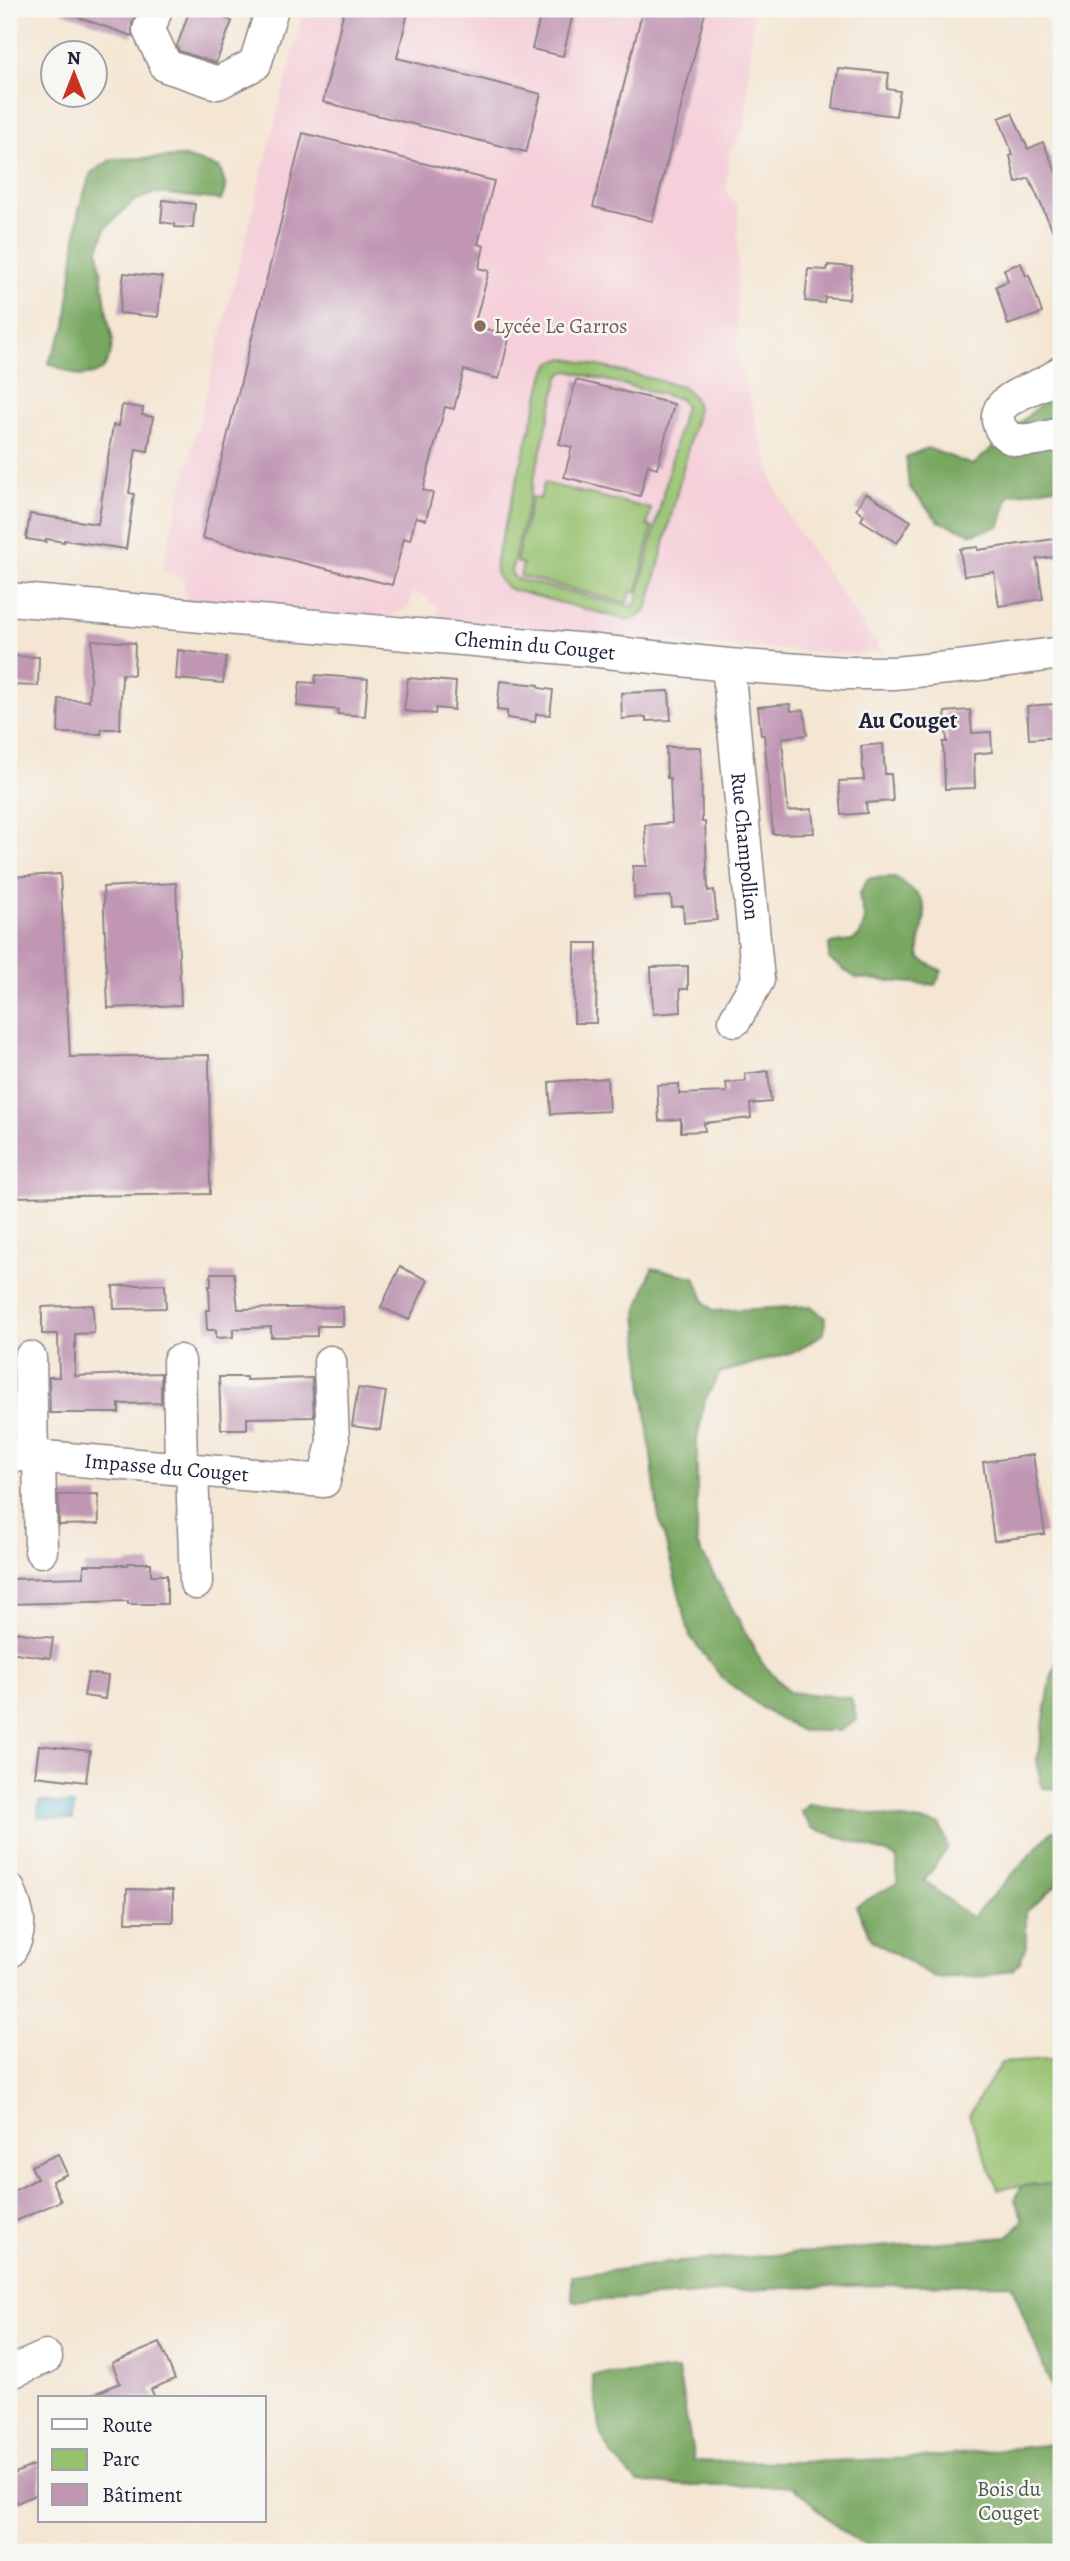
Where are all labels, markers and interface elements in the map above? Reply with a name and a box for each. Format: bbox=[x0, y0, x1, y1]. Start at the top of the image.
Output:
north arrow bbox=[38, 38, 108, 108]
text: N bbox=[67, 45, 81, 71]
place label: Lycée Le Garros bbox=[494, 312, 628, 340]
marker: Lycée Le Garros bbox=[472, 318, 488, 334]
street label: Chemin du Couget bbox=[453, 624, 617, 667]
district label: Au Couget bbox=[858, 705, 958, 736]
street label: Rue Champollion bbox=[724, 771, 766, 921]
street label: Impasse du Couget bbox=[83, 1447, 250, 1488]
legend bbox=[38, 2396, 266, 2522]
text: Route bbox=[102, 2411, 152, 2439]
text: Parc bbox=[102, 2445, 140, 2473]
park label: Bois du Couget bbox=[977, 2475, 1042, 2527]
text: Bâtiment bbox=[102, 2481, 183, 2509]

